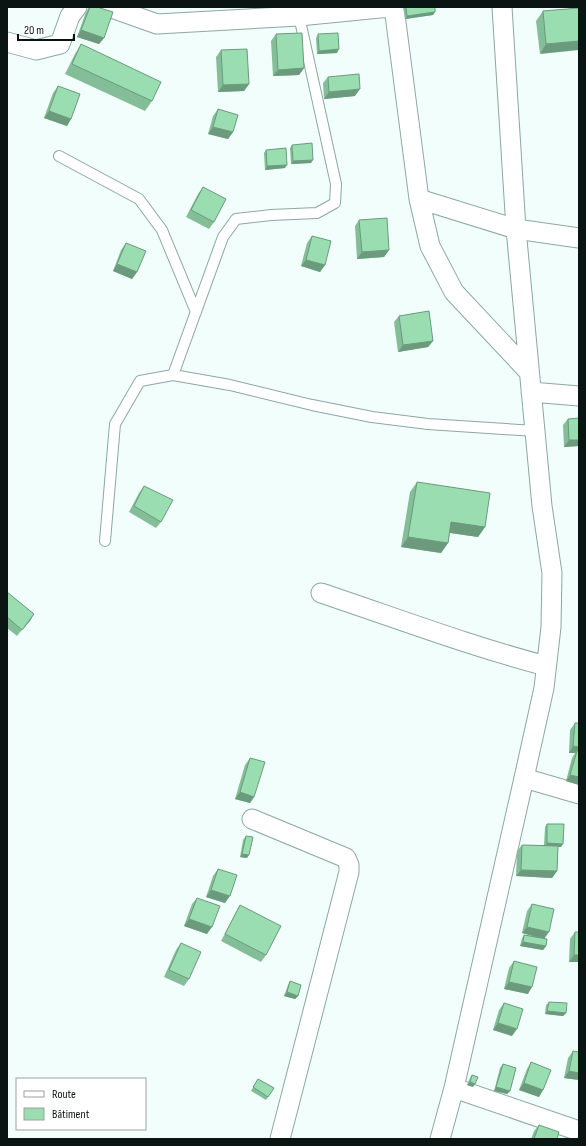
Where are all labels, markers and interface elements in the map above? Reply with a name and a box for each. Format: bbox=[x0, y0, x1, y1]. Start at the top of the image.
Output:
scale bar bbox=[18, 16, 74, 42]
text: 20 m bbox=[24, 23, 44, 38]
legend bbox=[16, 1078, 146, 1130]
text: Route bbox=[52, 1087, 76, 1102]
text: Bâtiment bbox=[52, 1107, 90, 1122]

